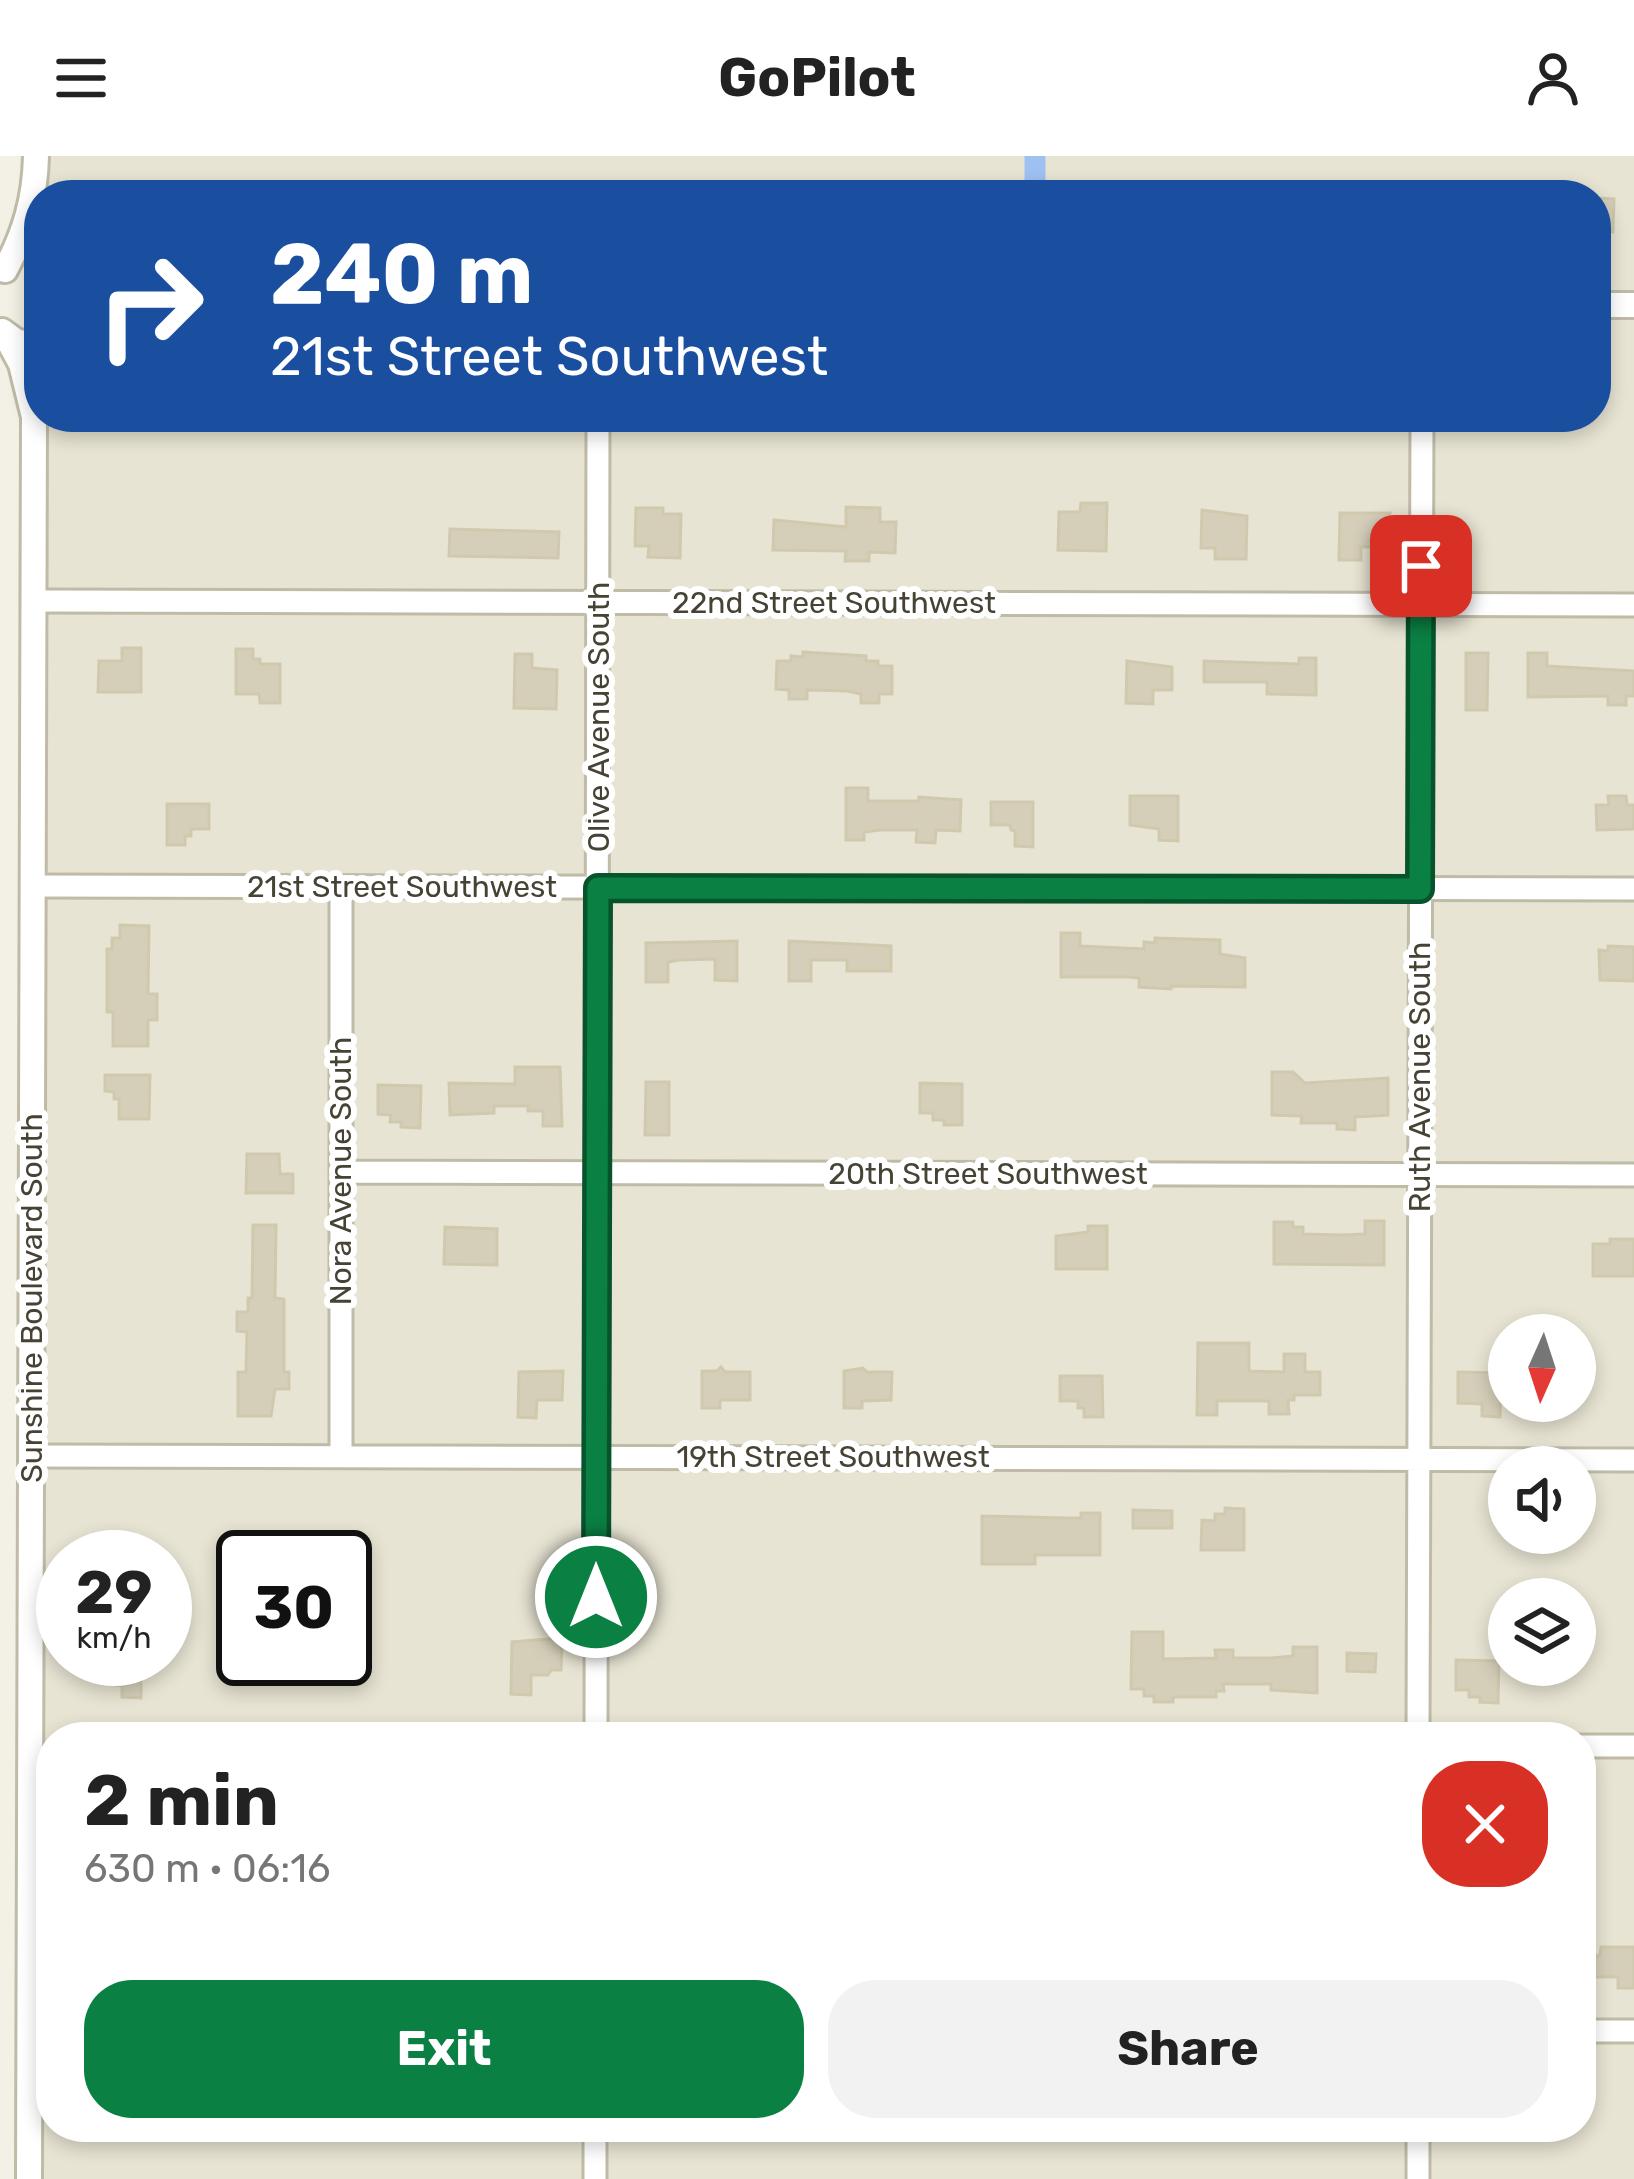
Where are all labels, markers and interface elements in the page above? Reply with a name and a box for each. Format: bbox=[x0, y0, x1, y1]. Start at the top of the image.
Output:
icon: menu bbox=[48, 45, 114, 111]
icon: person bbox=[1520, 45, 1586, 111]
text: GoPilot bbox=[718, 46, 916, 110]
text: 240 m bbox=[270, 224, 534, 324]
icon: right bbox=[72, 228, 228, 384]
text: 21st Street Southwest bbox=[270, 325, 828, 389]
pin bbox=[1370, 515, 1472, 617]
icon: arrive bbox=[1388, 533, 1454, 599]
street label: Olive Avenue South bbox=[581, 582, 617, 852]
street label: 22nd Street Southwest bbox=[672, 585, 996, 621]
street label: 21st Street Southwest bbox=[247, 869, 557, 905]
street label: Ruth Avenue South bbox=[1402, 942, 1438, 1212]
street label: Nora Avenue South bbox=[323, 1037, 359, 1305]
street label: Sunshine Boulevard South bbox=[14, 1113, 50, 1483]
street label: 20th Street Southwest bbox=[828, 1156, 1148, 1192]
north arrow bbox=[1488, 1314, 1596, 1422]
map controls bbox=[1488, 1314, 1596, 1686]
street label: 19th Street Southwest bbox=[676, 1439, 990, 1475]
button: sound bbox=[1488, 1446, 1596, 1554]
speed limit sign: 30 bbox=[216, 1530, 372, 1686]
position arrow bbox=[533, 1534, 659, 1660]
text: 29 bbox=[75, 1557, 153, 1628]
button: layers bbox=[1488, 1578, 1596, 1686]
text: km/h bbox=[77, 1620, 151, 1656]
text: 2 min bbox=[84, 1758, 279, 1843]
button: close bbox=[1422, 1761, 1548, 1887]
text: 630 m · 06:16 bbox=[84, 1846, 330, 1892]
button: Exit bbox=[84, 1980, 804, 2118]
button: Share bbox=[828, 1980, 1548, 2118]

